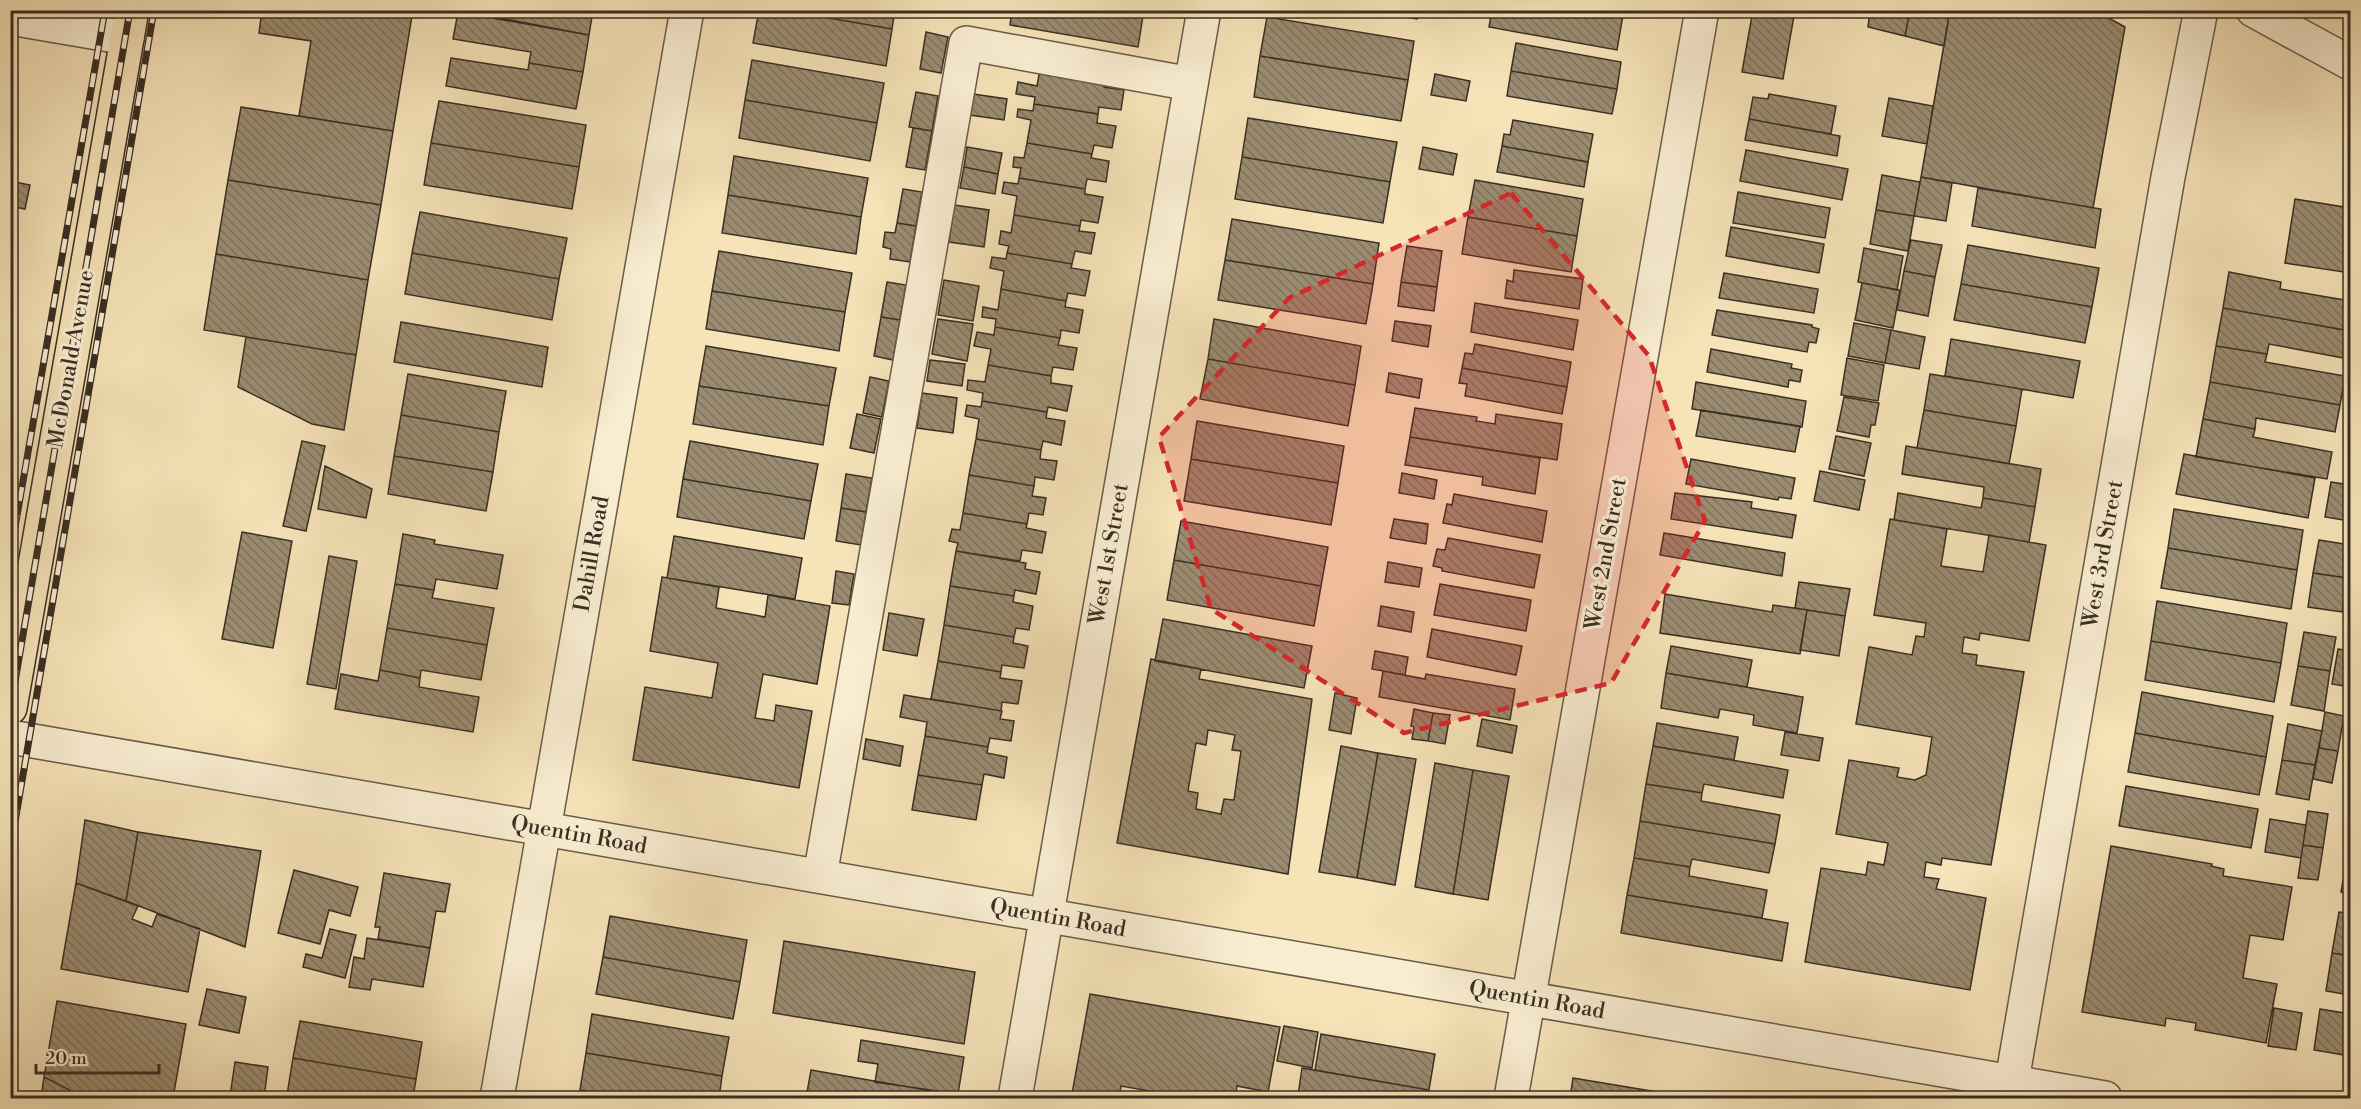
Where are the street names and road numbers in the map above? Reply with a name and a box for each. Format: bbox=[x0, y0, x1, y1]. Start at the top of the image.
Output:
street label: McDonald Avenue bbox=[42, 268, 100, 450]
street label: West 2nd Street bbox=[1579, 476, 1633, 633]
street label: West 3rd Street bbox=[2077, 478, 2129, 631]
street label: West 1st Street bbox=[1083, 481, 1135, 628]
street label: Dahill Road bbox=[569, 493, 616, 614]
street label: Quentin Road bbox=[509, 810, 650, 860]
street label: Quentin Road bbox=[988, 893, 1129, 943]
street label: Quentin Road bbox=[1467, 975, 1608, 1025]

